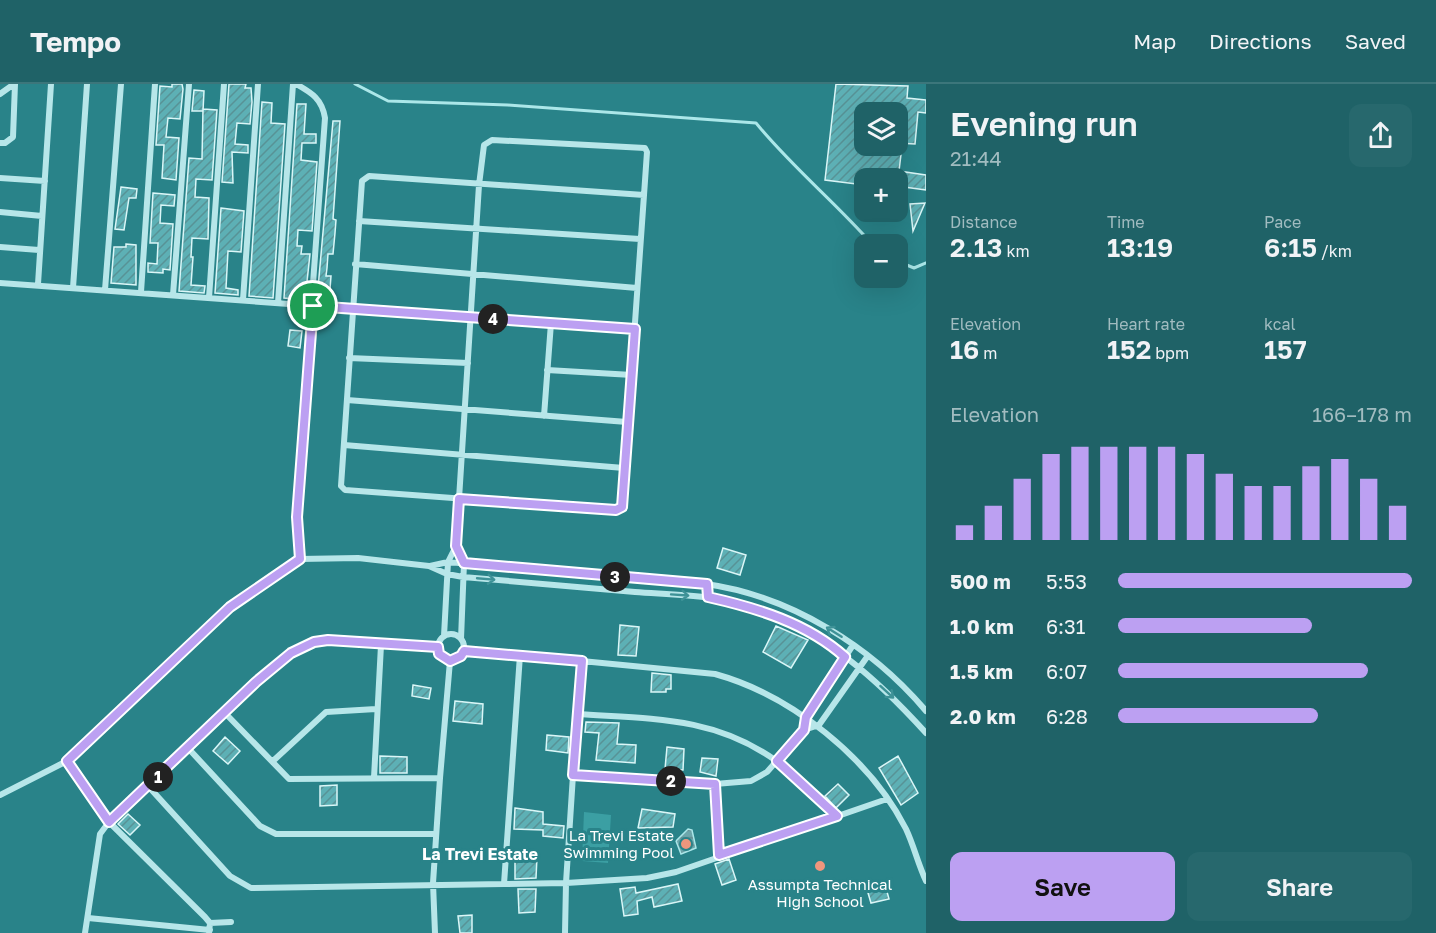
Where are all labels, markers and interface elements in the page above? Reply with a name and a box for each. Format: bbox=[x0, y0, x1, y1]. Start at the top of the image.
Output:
text: Tempo bbox=[30, 25, 121, 58]
text: Map bbox=[1133, 28, 1176, 54]
text: Directions bbox=[1209, 28, 1312, 54]
text: Saved bbox=[1345, 28, 1406, 54]
map controls bbox=[854, 102, 908, 288]
button: layers bbox=[854, 102, 908, 156]
text: Evening run bbox=[950, 104, 1138, 143]
button: share bbox=[1349, 104, 1412, 167]
text: 21:44 bbox=[950, 146, 1002, 170]
button: + bbox=[854, 168, 908, 222]
text: Distance bbox=[950, 212, 1017, 232]
text: Time bbox=[1107, 212, 1145, 232]
text: Pace bbox=[1264, 212, 1301, 232]
text: 2.13 bbox=[950, 232, 1002, 263]
text: 13:19 bbox=[1107, 232, 1173, 263]
text: 6:15 bbox=[1264, 232, 1317, 263]
button: − bbox=[854, 234, 908, 288]
text: km bbox=[1002, 241, 1030, 261]
text: /km bbox=[1317, 241, 1352, 261]
pin bbox=[287, 280, 338, 331]
icon: arrive bbox=[296, 289, 329, 322]
pin: 4 bbox=[478, 304, 508, 334]
text: 4 bbox=[488, 309, 498, 329]
text: Elevation bbox=[950, 314, 1021, 334]
text: Heart rate bbox=[1107, 314, 1185, 334]
text: kcal bbox=[1264, 314, 1296, 334]
text: 16 bbox=[950, 334, 979, 365]
text: 152 bbox=[1107, 334, 1151, 365]
text: 157 bbox=[1264, 334, 1307, 365]
text: m bbox=[979, 343, 998, 363]
text: bpm bbox=[1151, 343, 1189, 363]
text: Elevation bbox=[950, 402, 1039, 426]
text: 166–178 m bbox=[1312, 402, 1412, 426]
pin: 3 bbox=[600, 562, 630, 592]
text: 3 bbox=[610, 567, 620, 587]
text: 500 m bbox=[950, 569, 1011, 593]
text: 5:53 bbox=[1046, 569, 1087, 593]
one-way arrow bbox=[475, 574, 495, 585]
one-way arrow bbox=[670, 590, 690, 601]
text: 1.0 km bbox=[950, 614, 1014, 638]
text: 6:31 bbox=[1046, 614, 1086, 638]
one-way arrow bbox=[826, 626, 843, 638]
text: 1.5 km bbox=[950, 659, 1013, 683]
text: 6:07 bbox=[1046, 659, 1087, 683]
one-way arrow bbox=[879, 685, 894, 699]
text: 2.0 km bbox=[950, 704, 1016, 728]
text: 6:28 bbox=[1046, 704, 1088, 728]
pin: 1 bbox=[143, 762, 173, 792]
pin: 2 bbox=[656, 766, 686, 796]
text: 1 bbox=[154, 767, 162, 787]
text: 2 bbox=[666, 771, 676, 791]
place label: La Trevi Estate Swimming Pool bbox=[563, 826, 674, 861]
marker: La Trevi Estate Swimming Pool bbox=[679, 837, 693, 851]
district label: La Trevi Estate bbox=[422, 844, 538, 864]
button: Save bbox=[950, 852, 1175, 921]
button: Share bbox=[1187, 852, 1412, 921]
marker: Assumpta Technical High School bbox=[813, 859, 827, 873]
place label: Assumpta Technical High School bbox=[748, 875, 892, 910]

